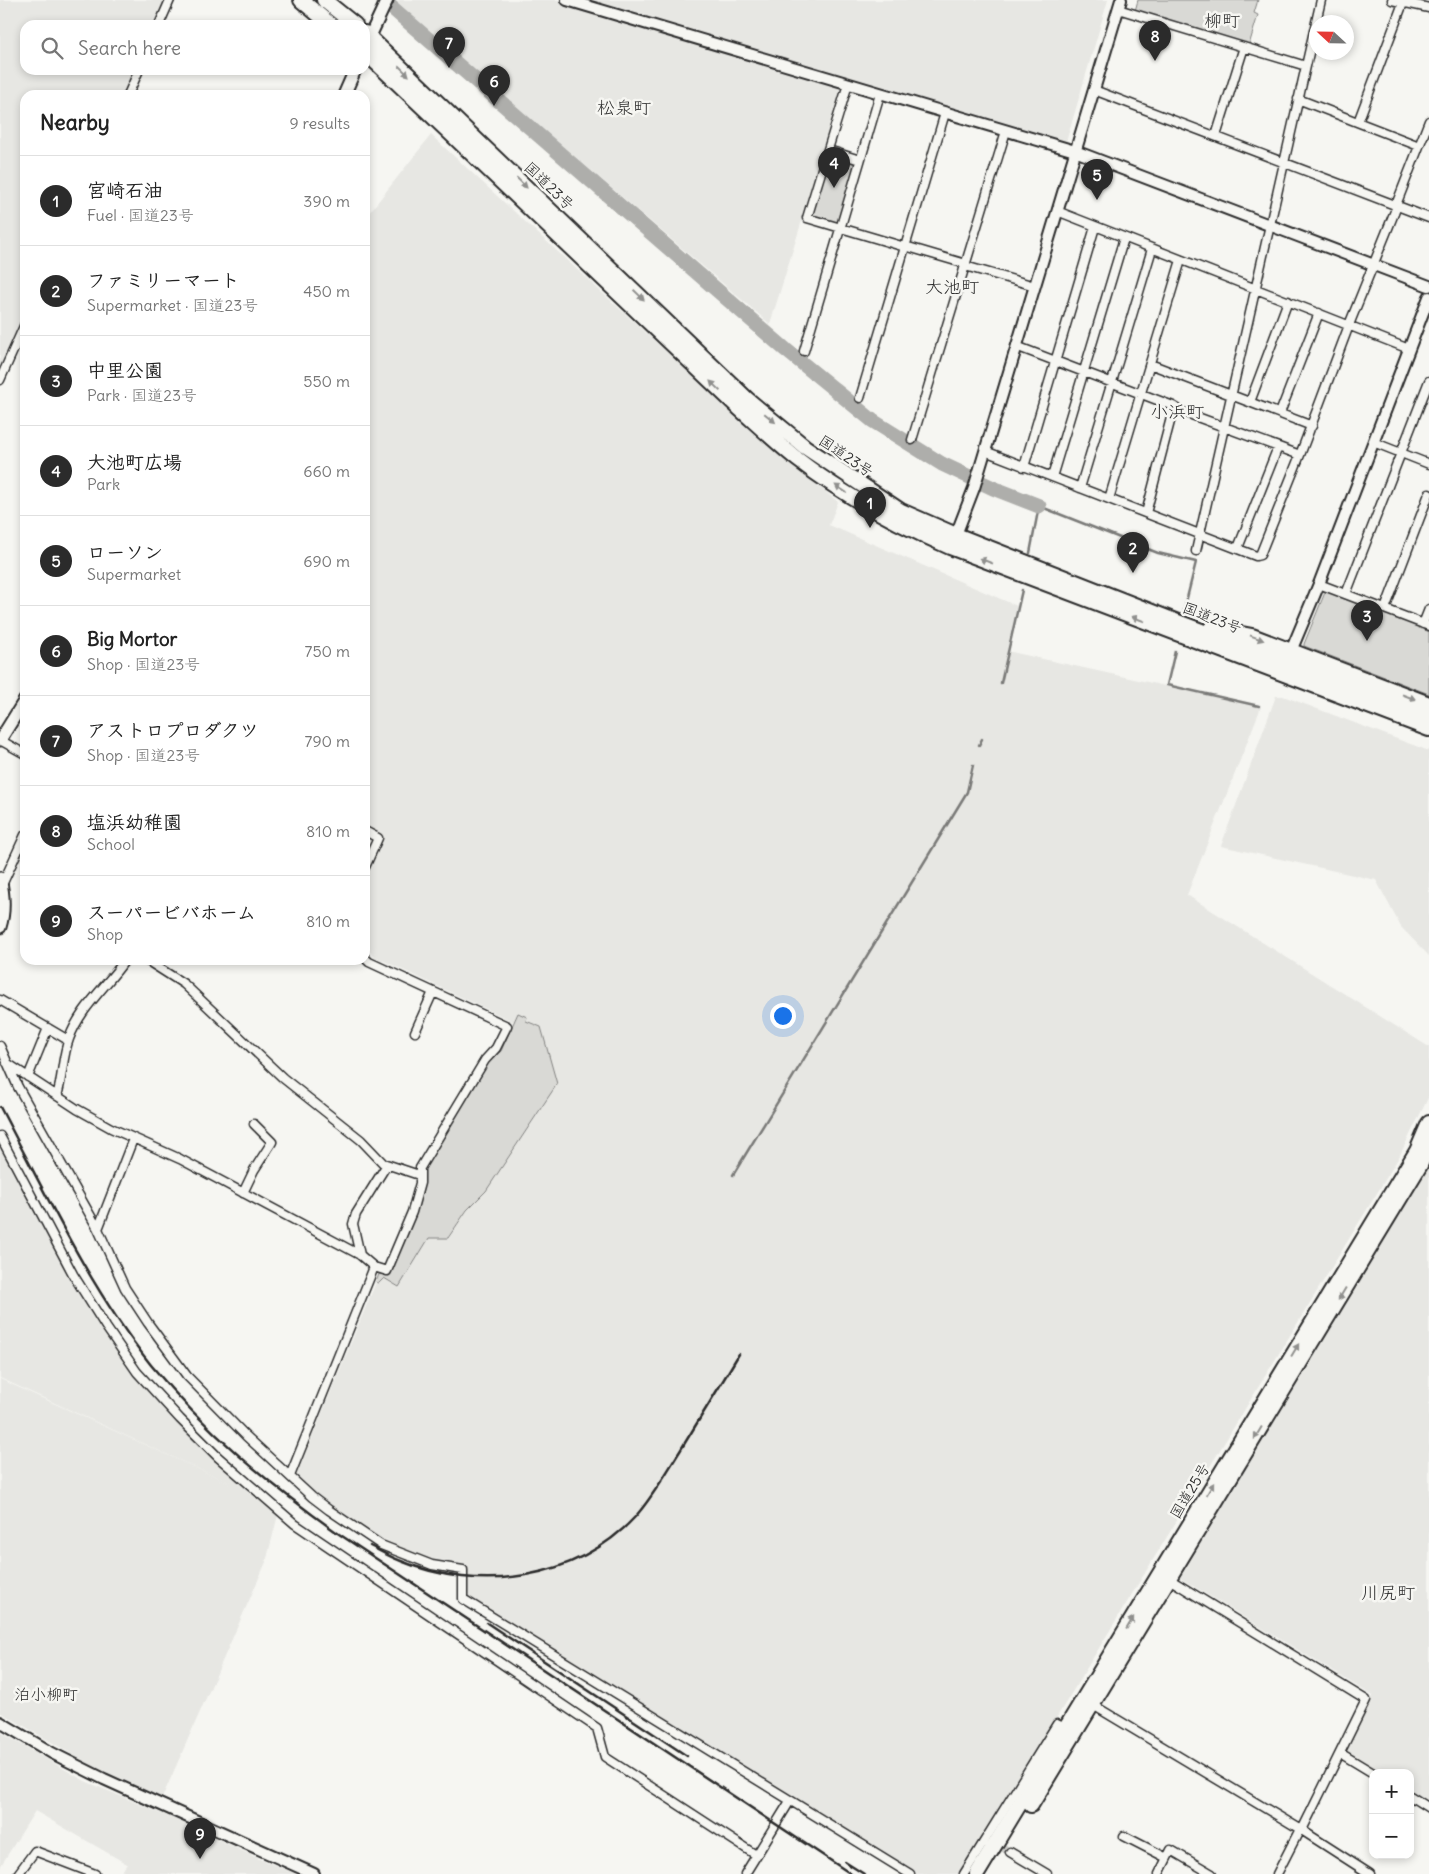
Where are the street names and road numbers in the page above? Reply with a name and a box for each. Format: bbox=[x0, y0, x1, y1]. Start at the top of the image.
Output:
street label: 国道23号 bbox=[521, 157, 578, 214]
street label: 国道23号 bbox=[815, 430, 877, 481]
street label: 国道23号 bbox=[1180, 598, 1244, 637]
street label: 国道25号 bbox=[1165, 1459, 1214, 1522]

